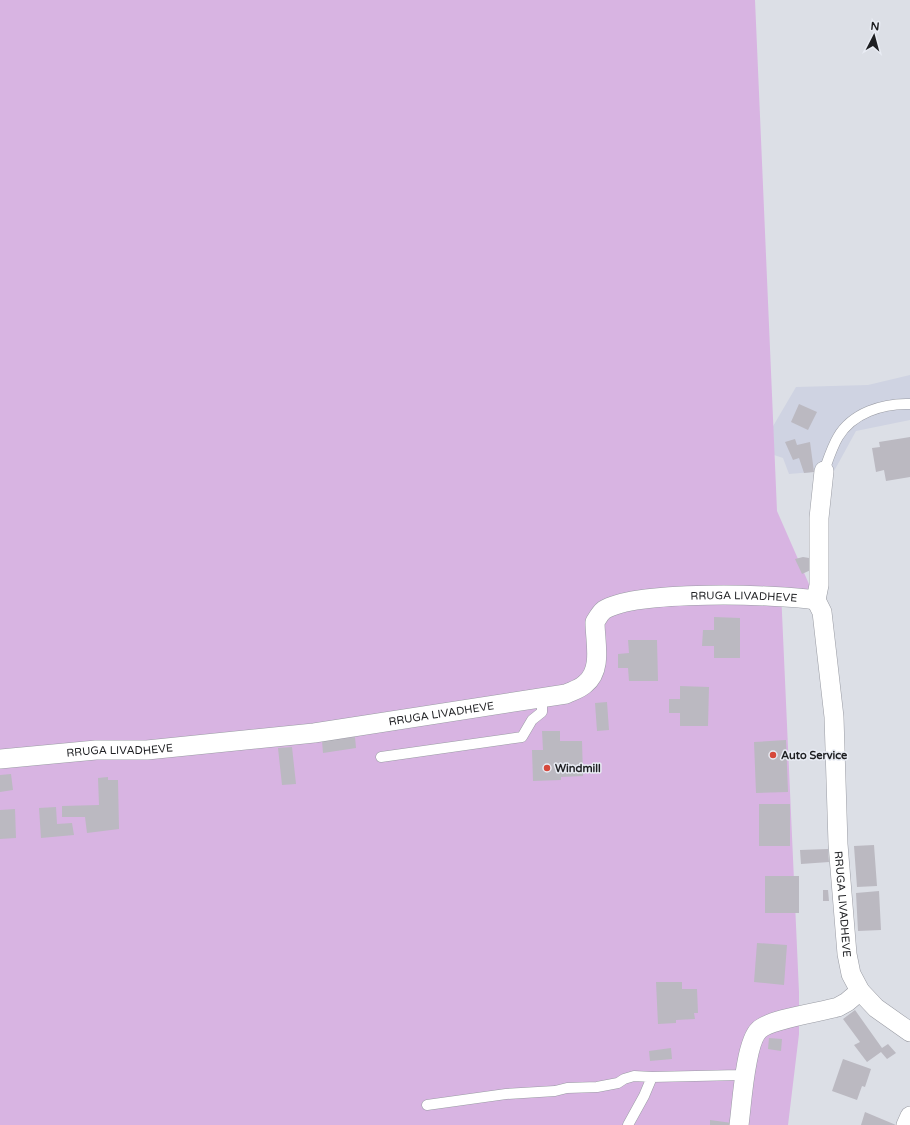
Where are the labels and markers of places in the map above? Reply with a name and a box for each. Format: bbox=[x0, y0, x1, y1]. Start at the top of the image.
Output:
place label: Auto Service bbox=[781, 749, 848, 762]
marker: Auto Service bbox=[768, 750, 778, 760]
place label: Windmill bbox=[555, 762, 601, 775]
marker: Windmill bbox=[542, 763, 552, 773]

